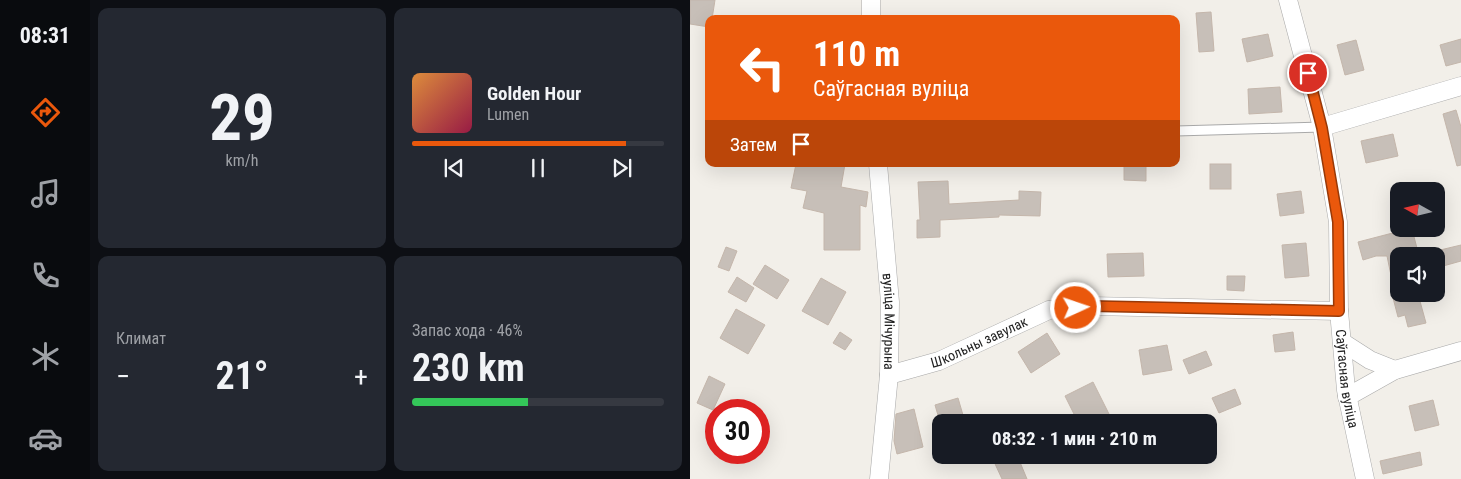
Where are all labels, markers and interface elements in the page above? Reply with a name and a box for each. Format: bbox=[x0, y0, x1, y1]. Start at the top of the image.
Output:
text: 08:31 bbox=[20, 23, 70, 48]
text: 110 m bbox=[813, 34, 900, 75]
icon: left bbox=[730, 35, 795, 100]
pin bbox=[1287, 52, 1329, 94]
icon: arrive bbox=[1294, 59, 1322, 87]
text: Саўгасная вуліца bbox=[813, 76, 969, 101]
text: 29 bbox=[209, 80, 275, 156]
text: Golden Hour bbox=[487, 82, 581, 105]
icon: directions bbox=[28, 95, 63, 130]
text: Lumen bbox=[487, 105, 529, 124]
icon: arrive bbox=[787, 130, 815, 158]
text: Затем bbox=[730, 133, 777, 156]
text: km/h bbox=[226, 151, 258, 170]
icon: previous bbox=[440, 154, 468, 182]
icon: pause bbox=[524, 154, 552, 182]
icon: next bbox=[608, 154, 636, 182]
icon: music bbox=[28, 176, 63, 211]
north arrow bbox=[1390, 182, 1445, 238]
map controls bbox=[1390, 182, 1445, 302]
button: sound bbox=[1390, 247, 1445, 302]
icon: phone bbox=[28, 258, 63, 293]
street label: вуліца Мічурына bbox=[880, 272, 898, 370]
position arrow bbox=[1049, 281, 1101, 333]
street label: Школьны завулак bbox=[929, 313, 1030, 371]
text: Запас хода · 46% bbox=[412, 321, 523, 340]
text: Климат bbox=[116, 329, 166, 348]
street label: Саўгасная вуліца bbox=[1333, 329, 1362, 429]
icon: climate bbox=[28, 339, 63, 374]
text: 230 km bbox=[412, 346, 525, 390]
text: 21° bbox=[215, 354, 269, 398]
text: − bbox=[116, 360, 130, 393]
text: + bbox=[354, 360, 368, 393]
speed limit sign: 30 bbox=[705, 399, 770, 464]
icon: car bbox=[28, 421, 63, 456]
text: 08:32 · 1 мин · 210 m bbox=[992, 427, 1157, 450]

